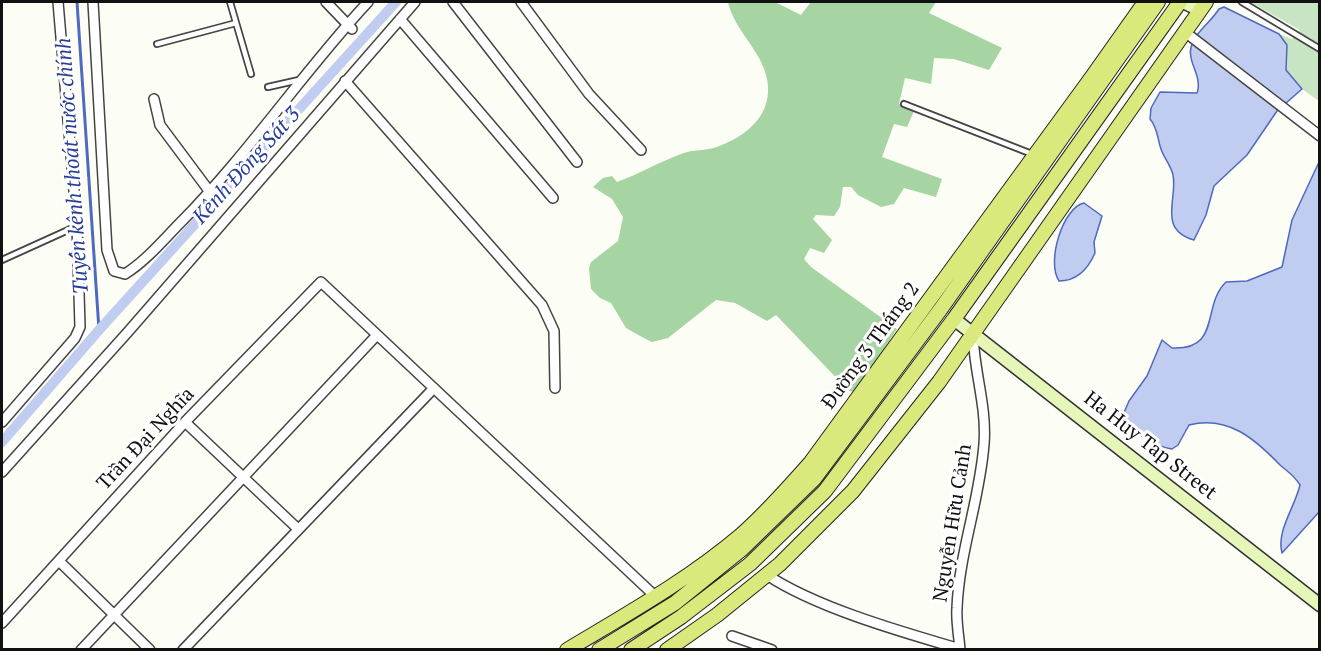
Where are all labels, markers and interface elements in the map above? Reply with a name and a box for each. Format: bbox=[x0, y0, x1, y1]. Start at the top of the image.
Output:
water label: Tuyến kênh thoát nước chính bbox=[51, 37, 95, 295]
water label: Kênh Đồng Sát 3 bbox=[188, 102, 306, 230]
street label: Đường 3 Tháng 2 bbox=[817, 278, 925, 414]
street label: Trần Đại Nghĩa bbox=[92, 383, 200, 495]
street label: Ha Huy Tap Street bbox=[1079, 387, 1221, 505]
street label: Nguyễn Hữu Cảnh bbox=[929, 442, 977, 604]

